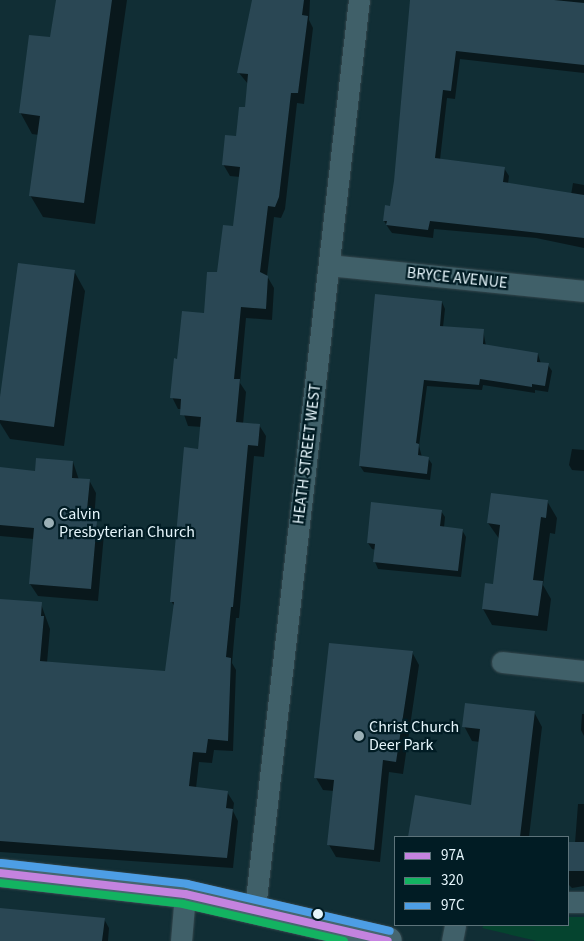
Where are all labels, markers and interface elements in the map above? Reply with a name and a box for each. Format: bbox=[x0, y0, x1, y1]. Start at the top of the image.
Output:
street label: BRYCE AVENUE bbox=[406, 263, 508, 293]
street label: HEATH STREET WEST bbox=[289, 383, 325, 525]
place label: Calvin Presbyterian Church bbox=[59, 504, 195, 542]
marker: Calvin Presbyterian Church bbox=[43, 517, 55, 529]
place label: Christ Church Deer Park bbox=[369, 717, 459, 755]
marker: Christ Church Deer Park bbox=[353, 730, 365, 742]
legend bbox=[394, 836, 569, 926]
text: 97A bbox=[441, 845, 464, 866]
text: 320 bbox=[441, 870, 463, 891]
text: 97C bbox=[441, 895, 464, 916]
unlabelled marker bbox=[313, 909, 323, 919]

